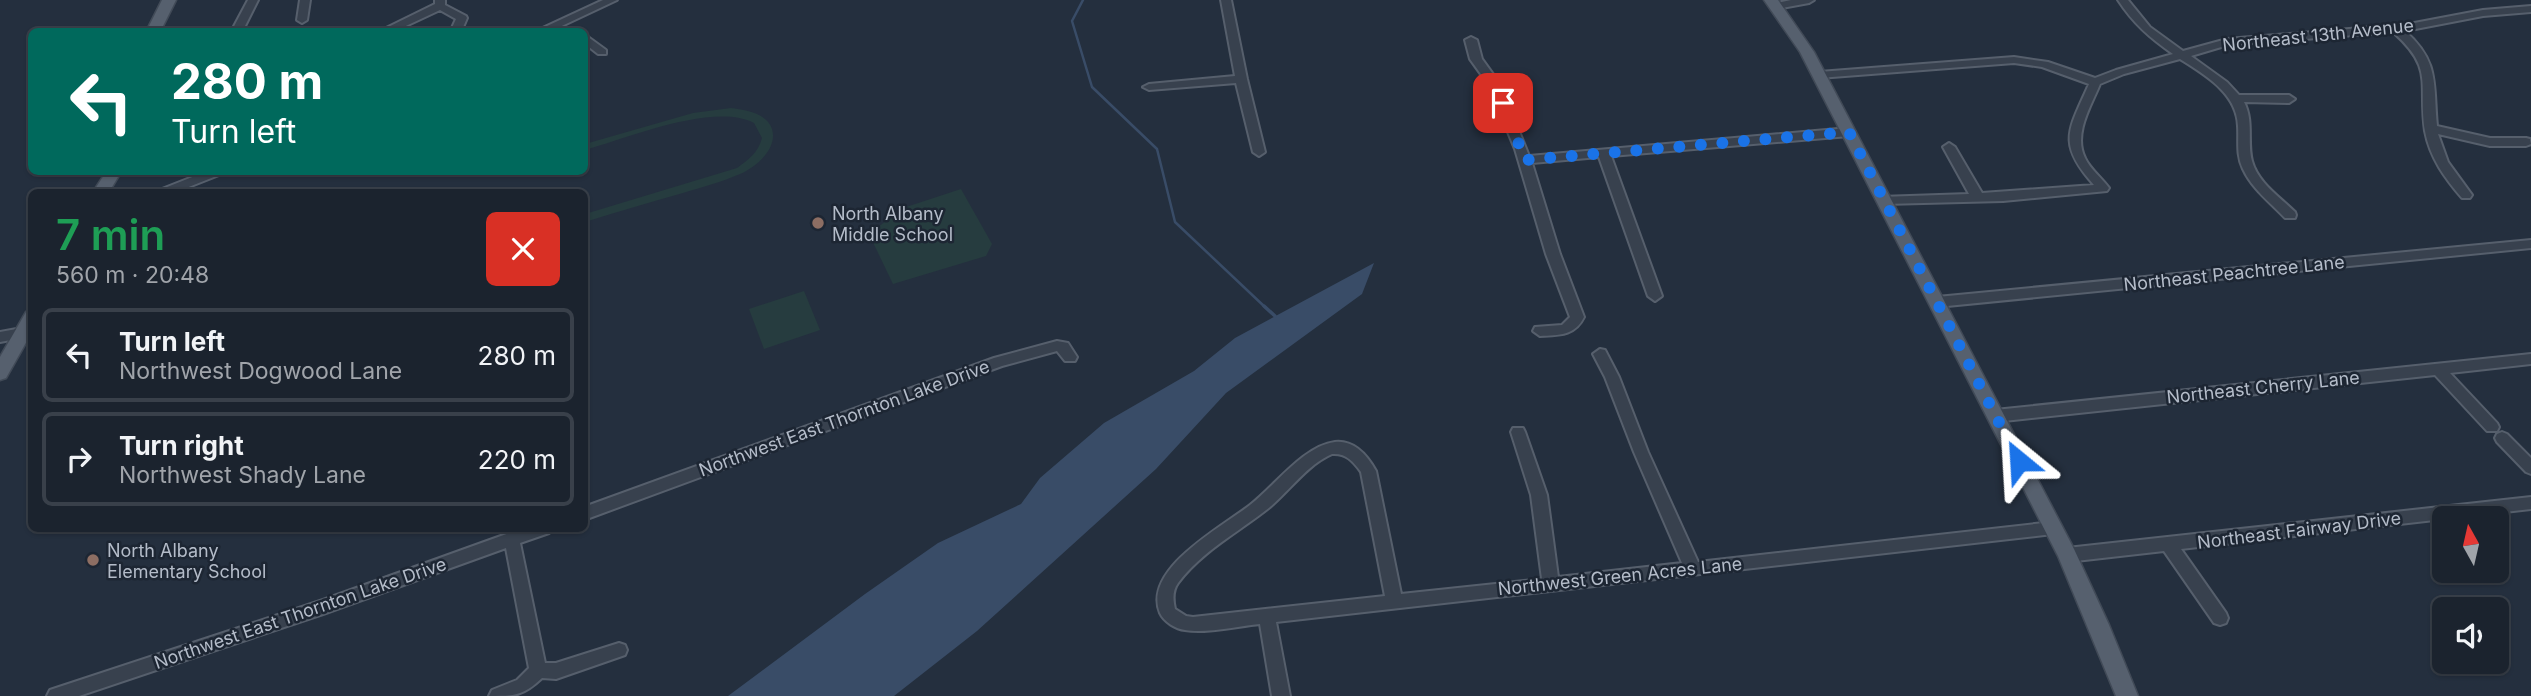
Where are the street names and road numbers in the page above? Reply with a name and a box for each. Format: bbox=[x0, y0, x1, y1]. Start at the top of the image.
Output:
street label: Northeast 13th Avenue bbox=[2221, 14, 2415, 56]
street label: Northeast Peachtree Lane bbox=[2122, 251, 2346, 295]
street label: Northwest East Thornton Lake Drive bbox=[696, 356, 992, 480]
street label: Northeast Cherry Lane bbox=[2165, 366, 2361, 408]
street label: Northeast Fairway Drive bbox=[2196, 507, 2402, 553]
street label: Northwest East Thornton Lake Drive bbox=[151, 553, 449, 673]
street label: Northwest Green Acres Lane bbox=[1497, 553, 1743, 599]

